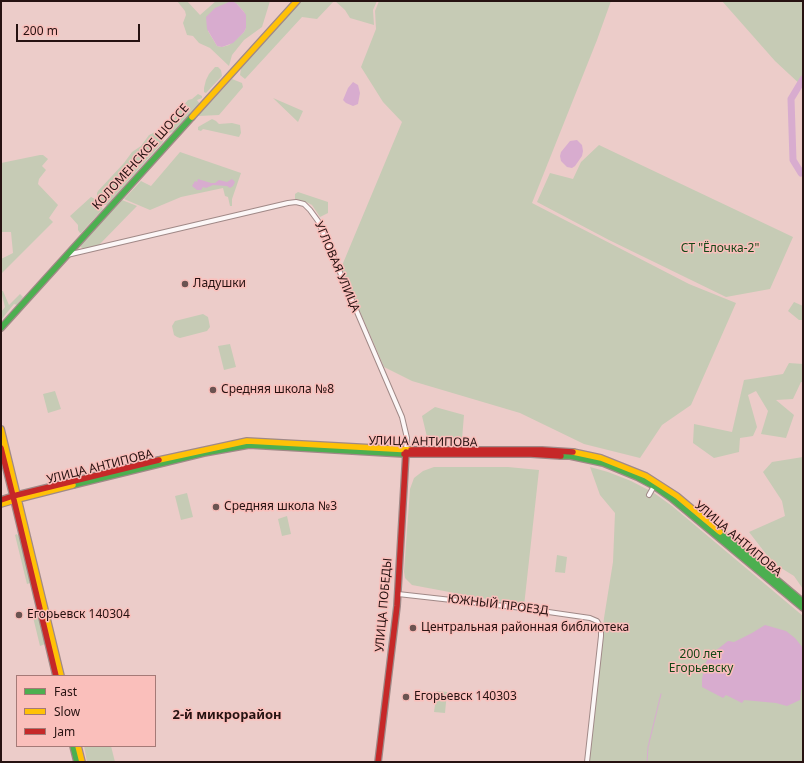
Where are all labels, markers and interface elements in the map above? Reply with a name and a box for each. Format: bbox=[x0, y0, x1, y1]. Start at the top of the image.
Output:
scale bar bbox=[18, 16, 142, 42]
text: 200 m bbox=[23, 22, 58, 39]
street label: КОЛОМЕНСКОЕ ШОССЕ bbox=[90, 101, 192, 213]
street label: УГЛОВАЯ УЛИЦА bbox=[311, 219, 363, 315]
park label: СТ "Ёлочка-2" bbox=[681, 242, 759, 256]
place label: Ладушки bbox=[193, 277, 246, 291]
marker: Ладушки bbox=[180, 279, 190, 289]
place label: Средняя школа №8 bbox=[221, 383, 334, 397]
marker: Средняя школа №8 bbox=[208, 385, 218, 395]
street label: УЛИЦА АНТИПОВА bbox=[368, 434, 478, 450]
street label: УЛИЦА АНТИПОВА bbox=[45, 447, 155, 487]
street label: УЛИЦА АНТИПОВА bbox=[692, 498, 784, 580]
place label: Средняя школа №3 bbox=[224, 500, 337, 514]
marker: Средняя школа №3 bbox=[211, 502, 221, 512]
street label: УЛИЦА ПОБЕДЫ bbox=[373, 557, 395, 653]
street label: ЮЖНЫЙ ПРОЕЗД bbox=[447, 592, 549, 618]
place label: Егорьевск 140304 bbox=[27, 608, 130, 622]
marker: Егорьевск 140304 bbox=[14, 610, 24, 620]
place label: Центральная районная библиотека bbox=[421, 621, 629, 635]
marker: Центральная районная библиотека bbox=[408, 623, 418, 633]
park label: 200 лет Егорьевску bbox=[669, 648, 733, 676]
legend bbox=[16, 675, 156, 747]
text: Fast bbox=[54, 683, 77, 700]
place label: Егорьевск 140303 bbox=[414, 690, 517, 704]
marker: Егорьевск 140303 bbox=[401, 692, 411, 702]
text: Slow bbox=[54, 703, 80, 720]
district label: 2-й микрорайон bbox=[172, 707, 282, 723]
text: Jam bbox=[54, 723, 75, 740]

